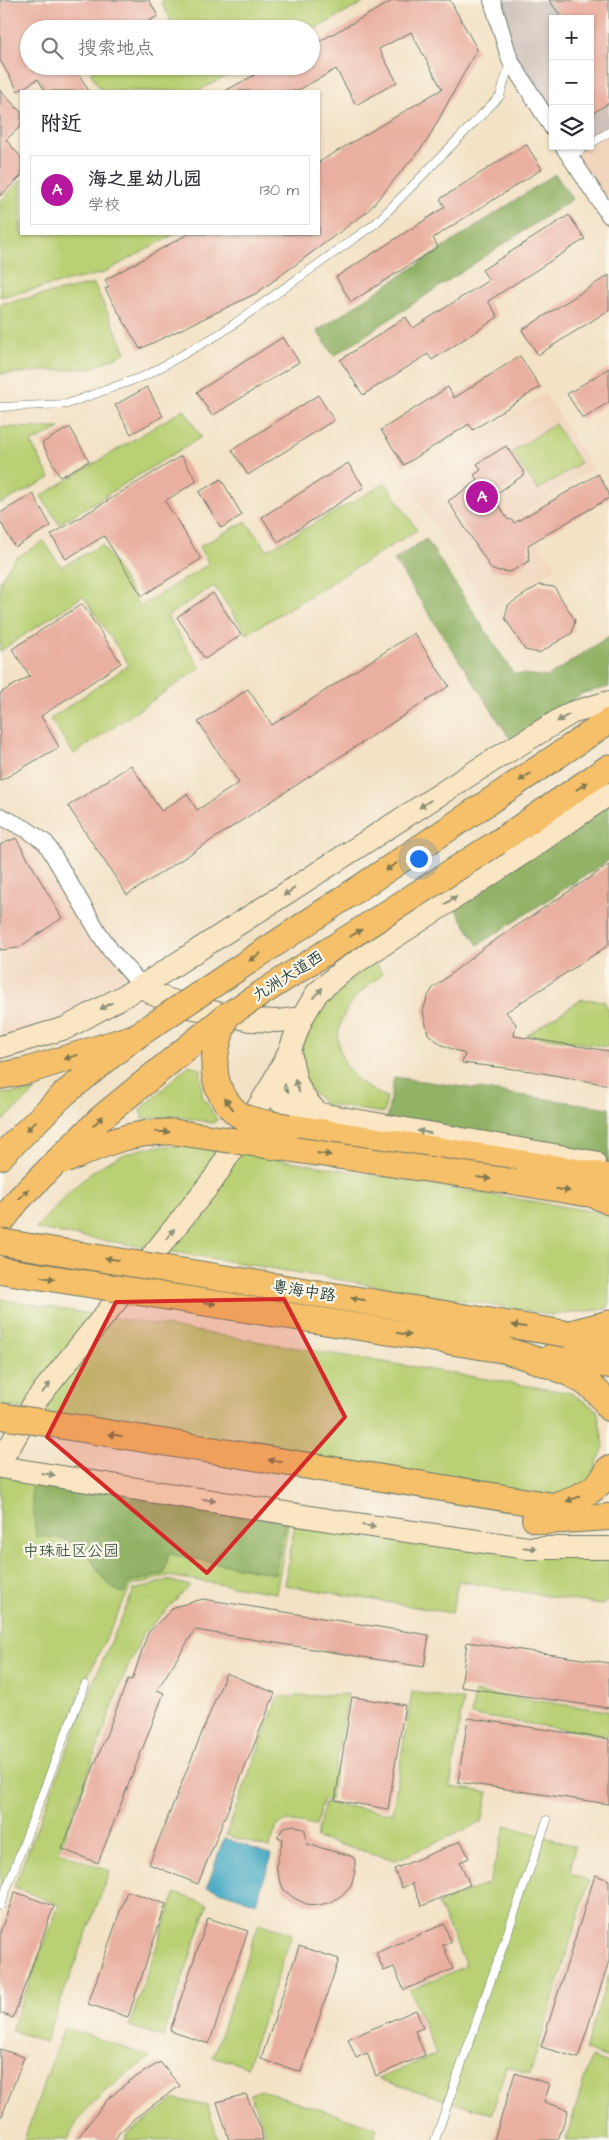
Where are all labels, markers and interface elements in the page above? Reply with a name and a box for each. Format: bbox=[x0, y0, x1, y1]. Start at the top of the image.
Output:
map controls bbox=[549, 15, 594, 150]
button: + bbox=[549, 15, 594, 60]
search box bbox=[20, 20, 320, 75]
icon: search bbox=[38, 34, 66, 62]
text: 搜索地点 bbox=[78, 35, 154, 62]
button: − bbox=[549, 60, 594, 105]
button: layers bbox=[549, 105, 594, 150]
text: 附近 bbox=[40, 109, 82, 138]
text: 海之星幼儿园 bbox=[88, 166, 202, 193]
text: A bbox=[52, 179, 62, 201]
text: 130 m bbox=[260, 179, 299, 201]
text: 学校 bbox=[88, 194, 120, 216]
pin: A bbox=[466, 478, 498, 516]
one-way arrow bbox=[557, 713, 570, 722]
one-way arrow bbox=[518, 772, 532, 782]
one-way arrow bbox=[575, 781, 588, 791]
one-way arrow bbox=[419, 799, 432, 808]
your location bbox=[406, 846, 432, 872]
one-way arrow bbox=[384, 862, 397, 872]
one-way arrow bbox=[282, 887, 295, 896]
one-way arrow bbox=[444, 895, 458, 905]
one-way arrow bbox=[349, 928, 363, 937]
street label: 九洲大道西 bbox=[248, 945, 328, 1007]
one-way arrow bbox=[249, 952, 262, 962]
one-way arrow bbox=[313, 986, 324, 999]
one-way arrow bbox=[100, 1001, 113, 1010]
one-way arrow bbox=[64, 1054, 79, 1061]
one-way arrow bbox=[293, 1078, 300, 1093]
one-way arrow bbox=[223, 1098, 234, 1111]
one-way arrow bbox=[92, 1115, 104, 1127]
one-way arrow bbox=[26, 1120, 38, 1132]
one-way arrow bbox=[155, 1128, 171, 1136]
one-way arrow bbox=[415, 1128, 431, 1136]
one-way arrow bbox=[316, 1150, 332, 1158]
one-way arrow bbox=[477, 1174, 493, 1182]
one-way arrow bbox=[555, 1186, 571, 1194]
one-way arrow bbox=[18, 1188, 30, 1200]
one-way arrow bbox=[164, 1228, 175, 1241]
one-way arrow bbox=[103, 1255, 119, 1263]
one-way arrow bbox=[41, 1274, 57, 1282]
street label: 粤海中路 bbox=[271, 1275, 337, 1307]
one-way arrow bbox=[350, 1295, 366, 1303]
one-way arrow bbox=[201, 1299, 217, 1307]
one-way arrow bbox=[510, 1321, 526, 1329]
one-way arrow bbox=[396, 1330, 412, 1338]
one-way arrow bbox=[41, 1382, 52, 1395]
one-way arrow bbox=[107, 1430, 123, 1438]
one-way arrow bbox=[267, 1457, 283, 1465]
one-way arrow bbox=[41, 1470, 57, 1478]
one-way arrow bbox=[565, 1495, 580, 1503]
one-way arrow bbox=[201, 1497, 217, 1505]
one-way arrow bbox=[361, 1522, 377, 1530]
park label: 中珠社区公园 bbox=[23, 1540, 119, 1562]
one-way arrow bbox=[522, 1544, 538, 1552]

